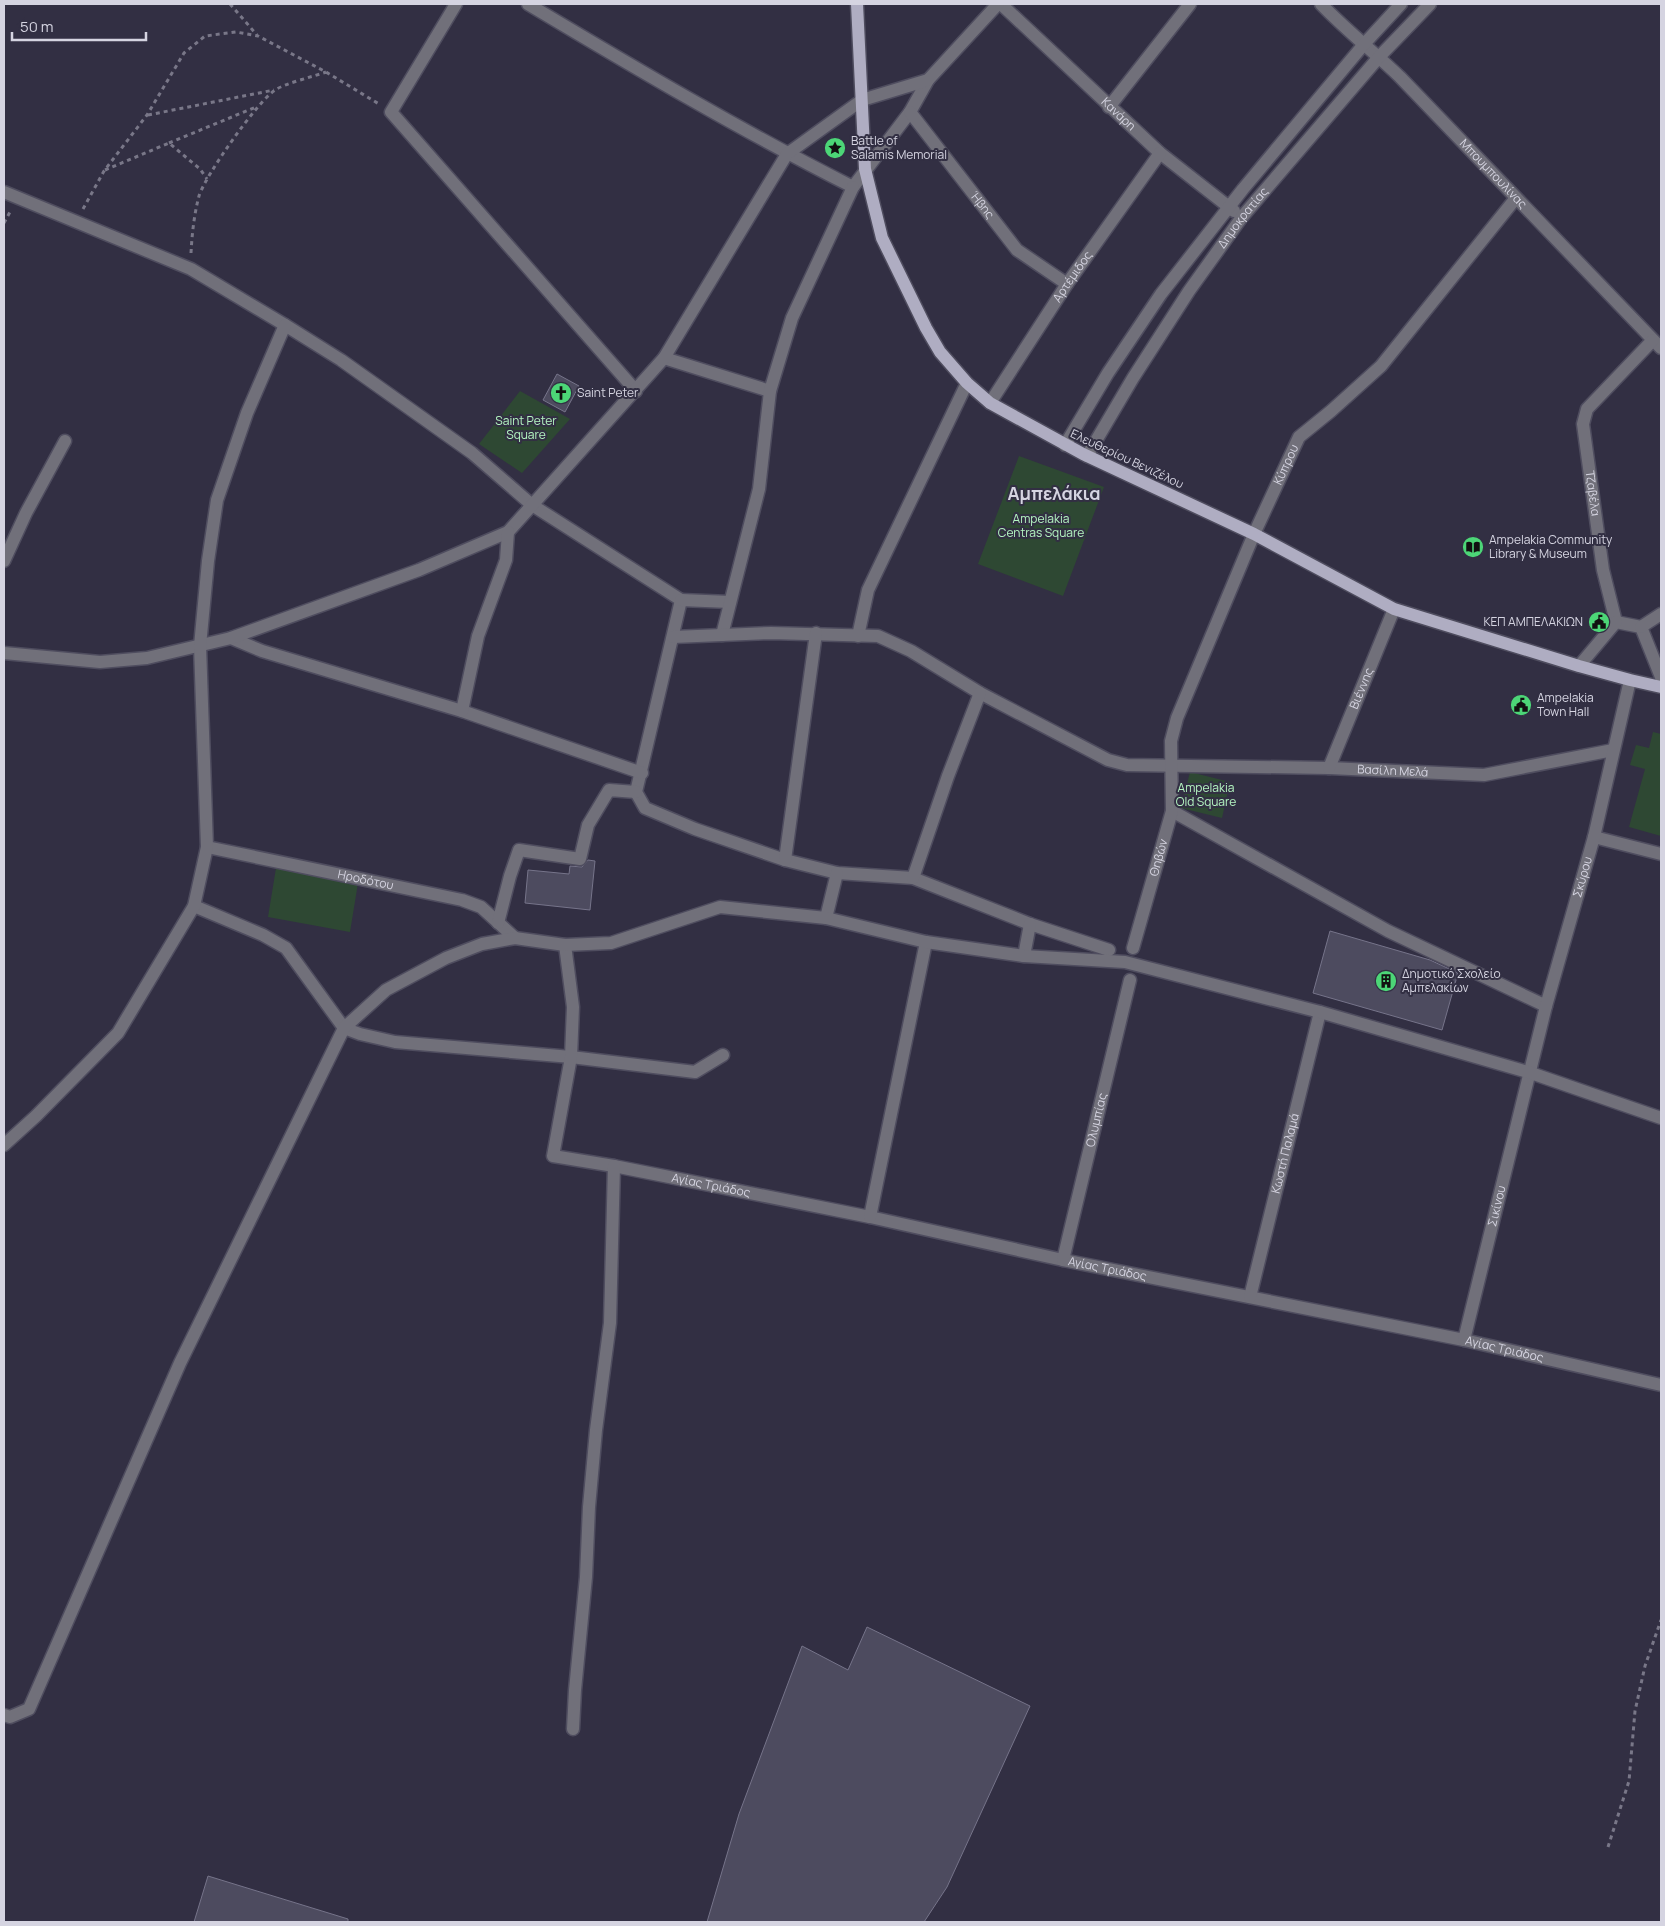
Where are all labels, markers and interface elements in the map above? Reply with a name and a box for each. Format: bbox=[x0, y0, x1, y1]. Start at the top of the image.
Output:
scale bar bbox=[12, 10, 146, 42]
text: 50 m bbox=[20, 16, 54, 37]
street label: Κανάρη bbox=[1098, 93, 1140, 134]
place label: Battle of Salamis Memorial bbox=[851, 132, 947, 163]
street label: Μπουμπουλίνας bbox=[1456, 135, 1531, 212]
place icon: Battle of Salamis Memorial bbox=[823, 136, 847, 160]
street label: Δημοκρατίας bbox=[1213, 183, 1272, 252]
street label: Ήβης bbox=[967, 188, 999, 222]
street label: Αρτέμιδος bbox=[1048, 247, 1096, 305]
church icon: Saint Peter bbox=[549, 381, 573, 405]
place label: Saint Peter bbox=[577, 384, 639, 401]
park label: Saint Peter Square bbox=[495, 412, 557, 443]
street label: Ελευθερίου Βενιζέλου bbox=[1068, 425, 1187, 492]
street label: Κύπρου bbox=[1269, 442, 1302, 488]
street label: Τζαβέλα bbox=[1581, 470, 1605, 517]
district label: Αμπελάκια bbox=[1007, 481, 1101, 505]
park label: Ampelakia Centras Square bbox=[998, 510, 1084, 541]
place label: Ampelakia Community Library & Museum bbox=[1489, 531, 1613, 562]
library icon: Ampelakia Community Library & Museum bbox=[1461, 535, 1485, 559]
public building icon: ΚΕΠ ΑΜΠΕΛΑΚΙΩΝ bbox=[1587, 610, 1611, 634]
place label: ΚΕΠ ΑΜΠΕΛΑΚΙΩΝ bbox=[1483, 613, 1583, 630]
street label: Βιέννης bbox=[1345, 665, 1377, 712]
place label: Ampelakia Town Hall bbox=[1537, 689, 1594, 720]
public building icon: Ampelakia Town Hall bbox=[1509, 693, 1533, 717]
street label: Βασίλη Μελά bbox=[1357, 760, 1429, 780]
park label: Ampelakia Old Square bbox=[1176, 779, 1236, 810]
street label: Θηβών bbox=[1145, 837, 1172, 878]
street label: Σκύρου bbox=[1568, 854, 1596, 899]
street label: Ηροδότου bbox=[336, 865, 395, 894]
place label: Δημοτικό Σχολείο Αμπελακίων bbox=[1402, 965, 1501, 996]
building icon: Δημοτικό Σχολείο Αμπελακίων bbox=[1374, 969, 1398, 993]
street label: Ολυμπίας bbox=[1081, 1091, 1111, 1149]
street label: Κωστή Παλαμά bbox=[1267, 1111, 1303, 1195]
street label: Αγίας Τριάδος bbox=[670, 1169, 752, 1201]
street label: Σικίνου bbox=[1483, 1184, 1510, 1228]
street label: Αγίας Τριάδος bbox=[1067, 1252, 1149, 1285]
street label: Αγίας Τριάδος bbox=[1464, 1332, 1546, 1366]

